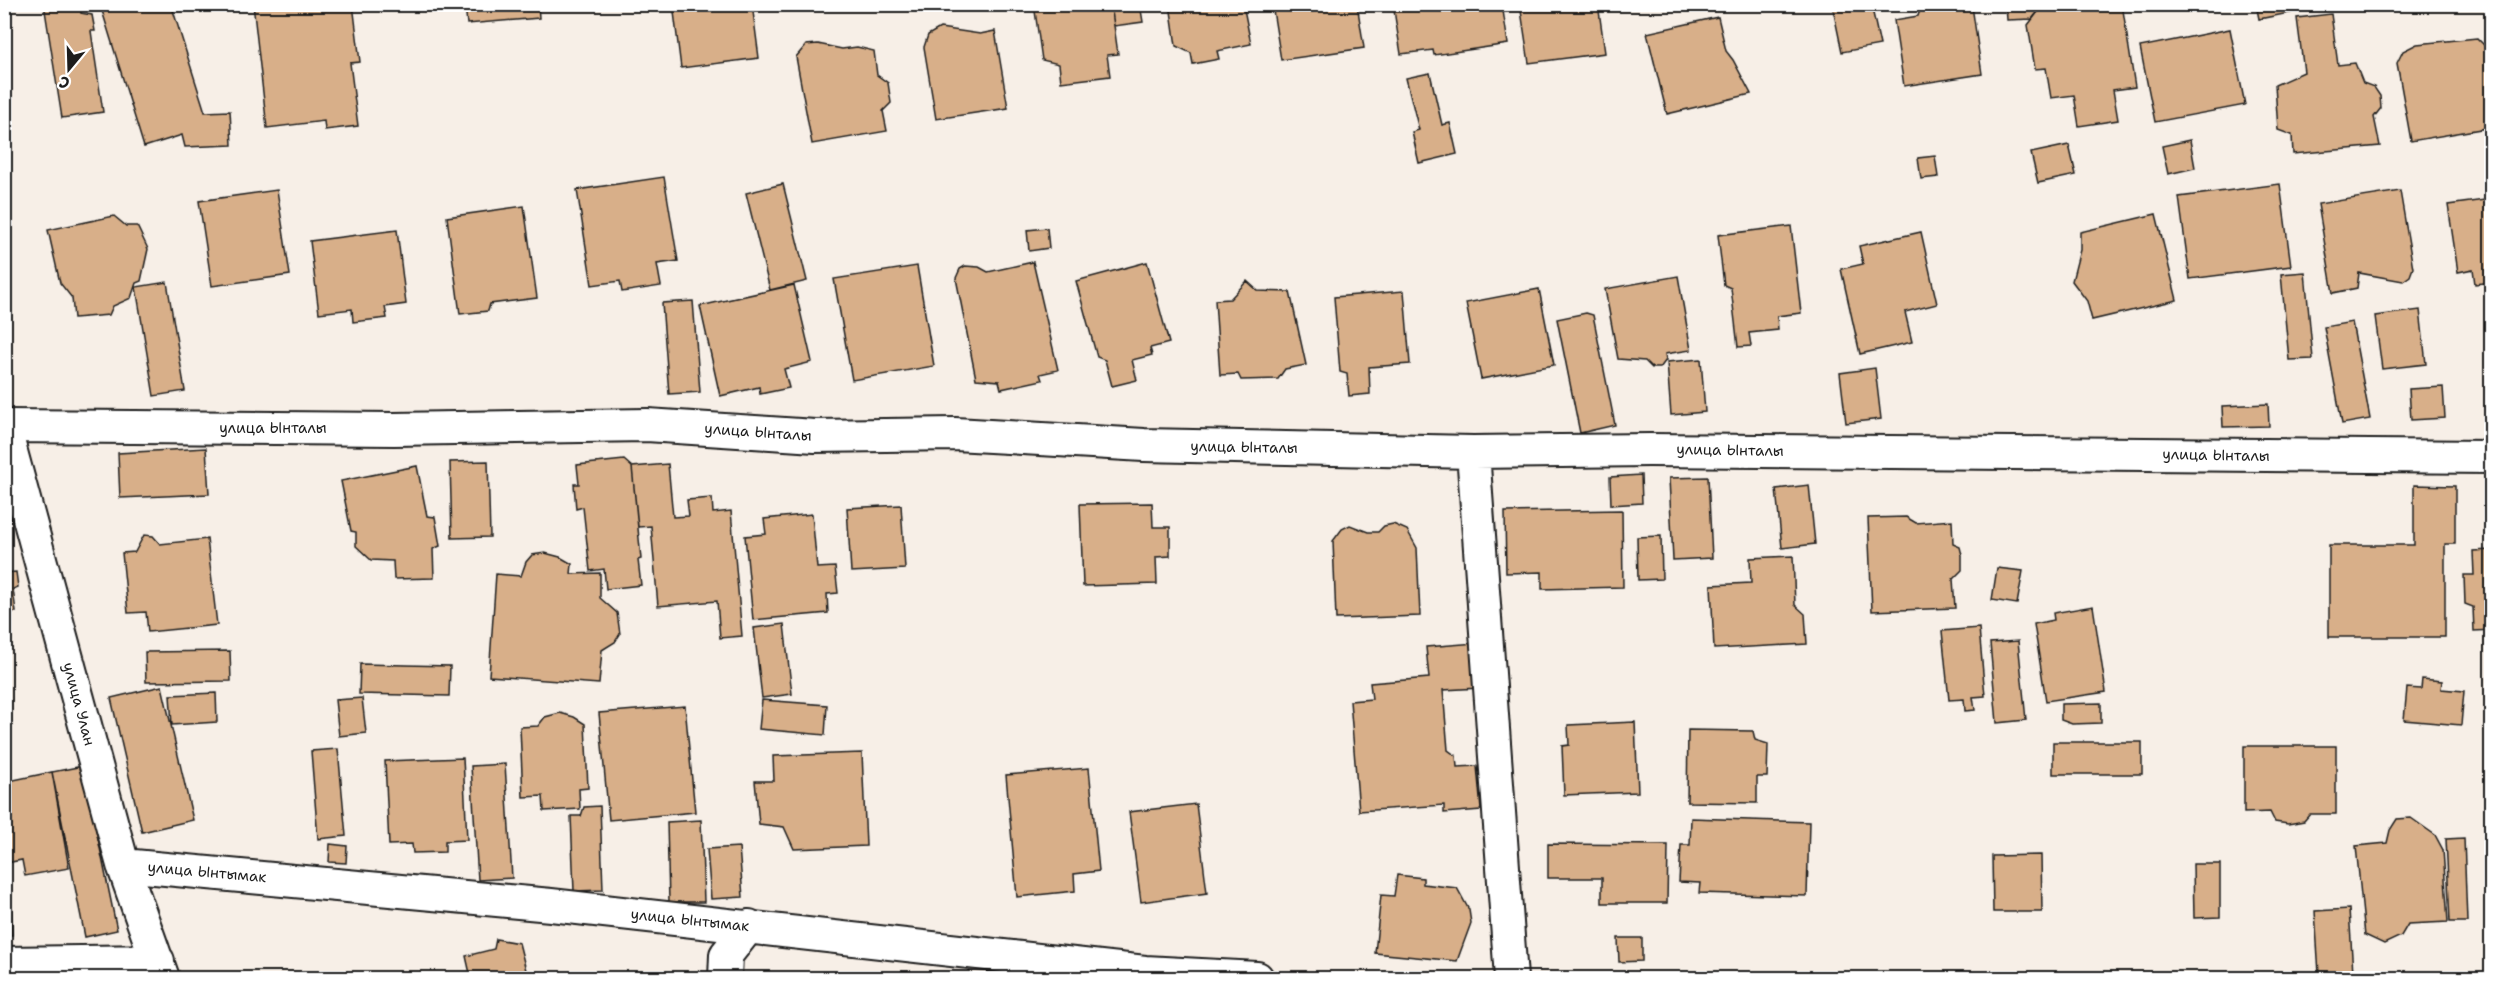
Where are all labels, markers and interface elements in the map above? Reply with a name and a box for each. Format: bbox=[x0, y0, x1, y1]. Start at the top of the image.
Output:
north arrow bbox=[39, 39, 99, 99]
text: С bbox=[56, 71, 72, 94]
street label: улица Ынталы bbox=[219, 418, 327, 438]
street label: улица Ынталы bbox=[704, 418, 812, 446]
street label: улица Ынталы bbox=[1190, 436, 1298, 458]
street label: улица Ынталы bbox=[1676, 439, 1784, 461]
street label: улица Ынталы bbox=[2162, 444, 2270, 466]
street label: улица Улан bbox=[58, 660, 100, 748]
street label: улица Ынтымак bbox=[147, 857, 267, 887]
street label: улица Ынтымак bbox=[630, 904, 750, 936]

